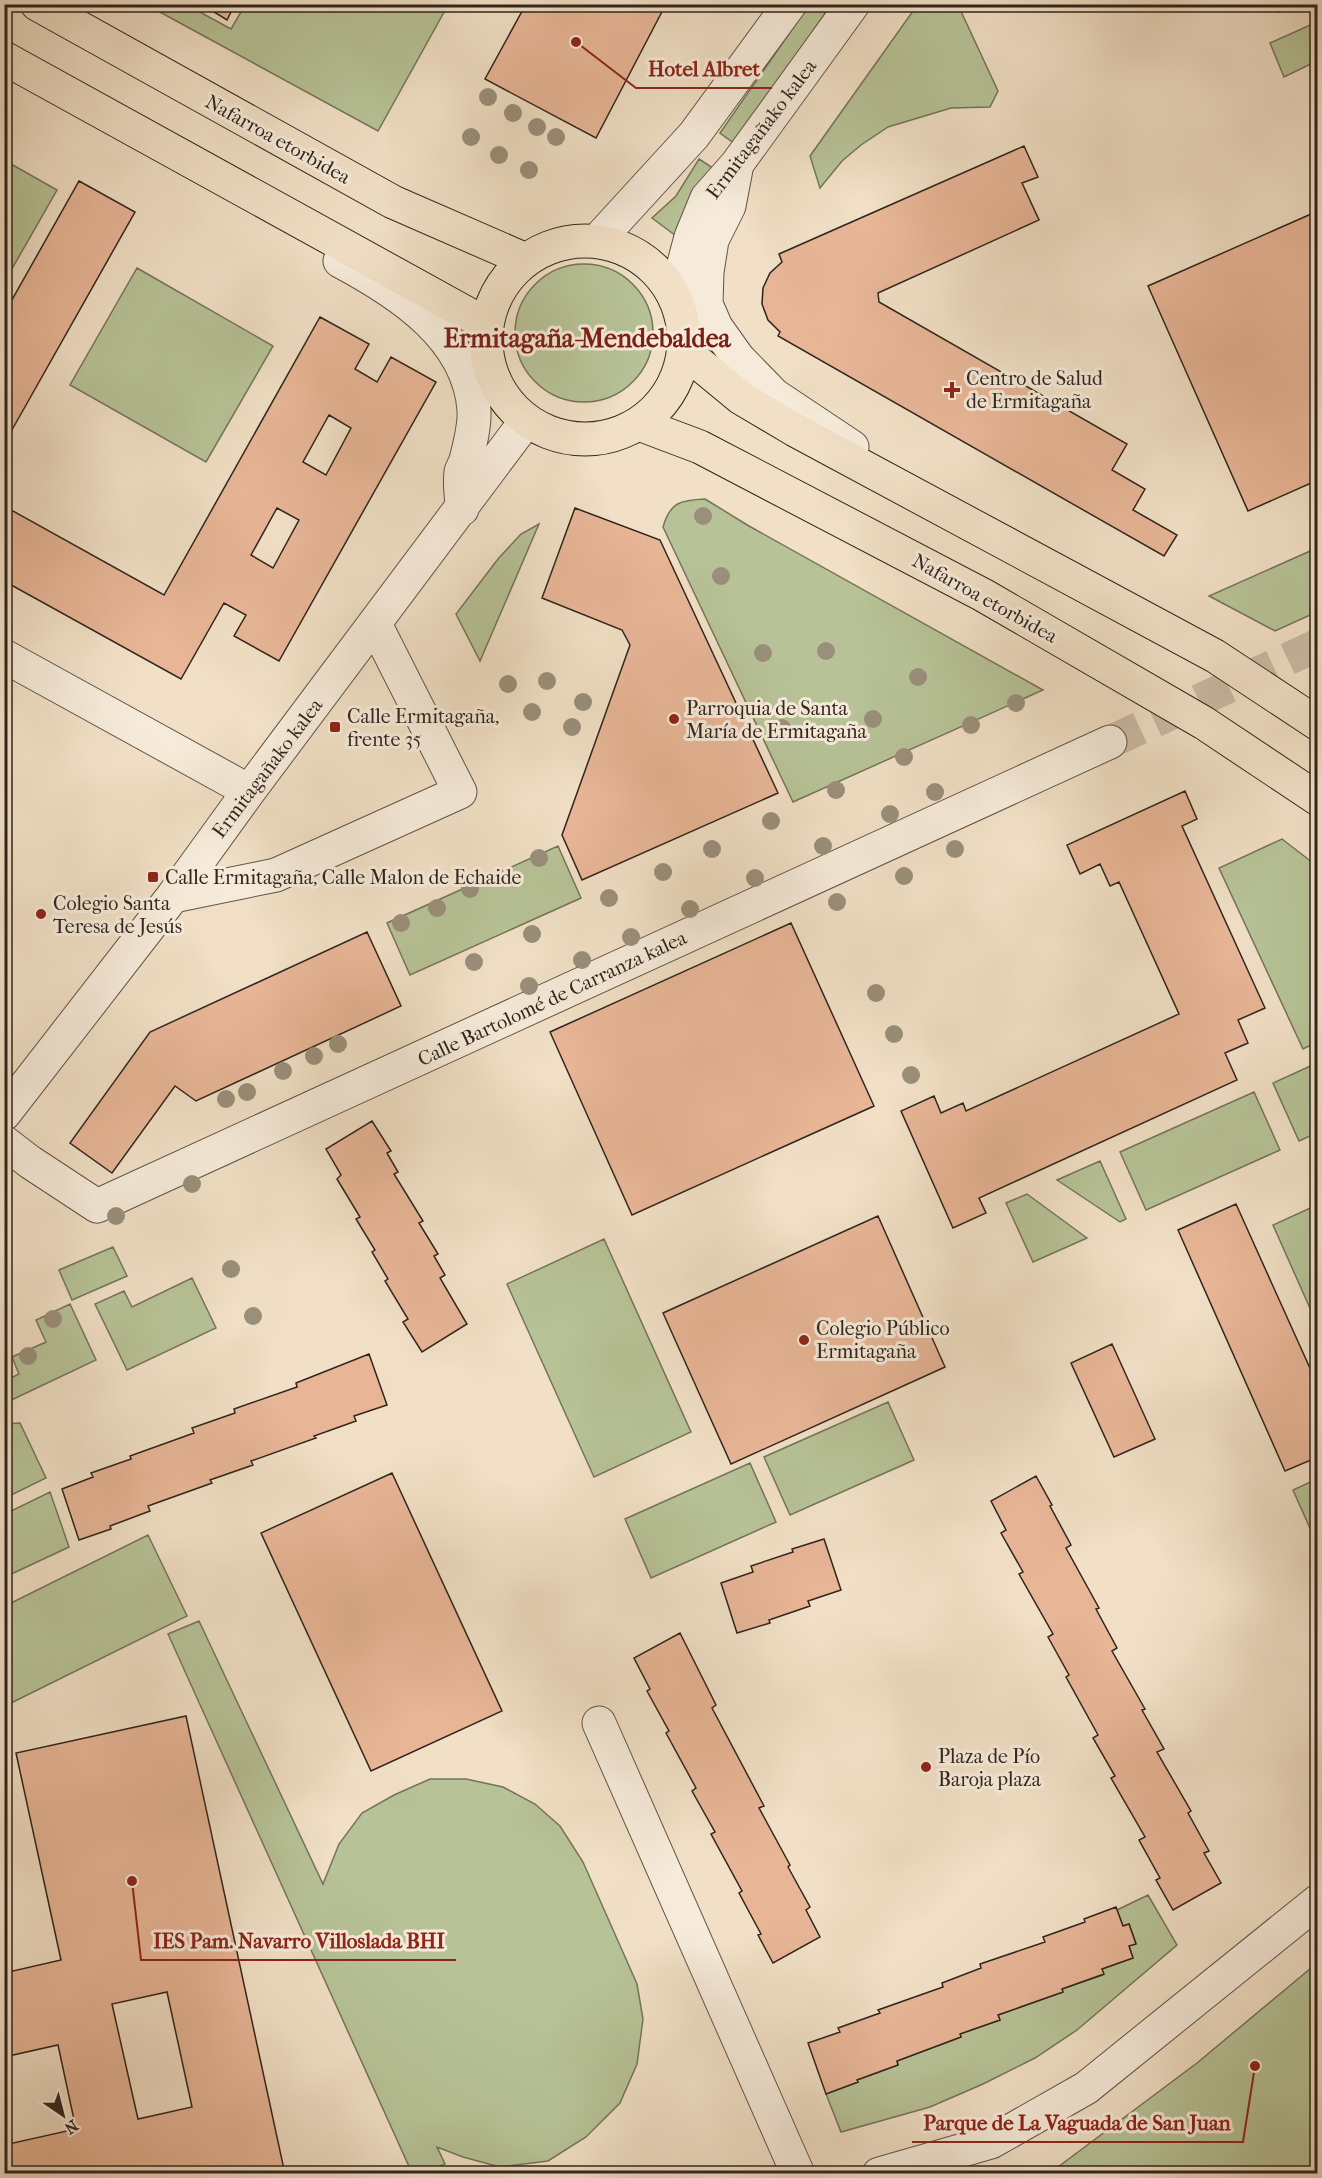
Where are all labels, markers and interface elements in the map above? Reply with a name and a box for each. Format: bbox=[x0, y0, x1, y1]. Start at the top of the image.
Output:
callout: Hotel Albret bbox=[636, 49, 772, 88]
street label: Ermitagañako kalea bbox=[701, 54, 822, 204]
text: Hotel Albret bbox=[648, 57, 760, 81]
street label: Nafarroa etorbidea bbox=[201, 90, 355, 189]
district label: Ermitagaña-Mendebaldea bbox=[443, 323, 732, 354]
place label: Centro de Salud de Ermitagaña bbox=[966, 367, 1104, 413]
marker: Centro de Salud de Ermitagaña bbox=[943, 381, 961, 399]
street label: Nafarroa etorbidea bbox=[908, 549, 1062, 648]
street label: Ermitagañako kalea bbox=[207, 693, 328, 843]
place label: Parroquia de Santa María de Ermitagaña bbox=[686, 697, 868, 743]
place label: Calle Ermitagaña, frente 35 bbox=[347, 705, 499, 751]
marker: Parroquia de Santa María de Ermitagaña bbox=[667, 712, 681, 726]
marker: Calle Ermitagaña, frente 35 bbox=[328, 720, 342, 734]
place label: Calle Ermitagaña, Calle Malon de Echaide bbox=[165, 866, 522, 889]
marker: Calle Ermitagaña, Calle Malon de Echaide bbox=[146, 870, 160, 884]
place label: Colegio Santa Teresa de Jesús bbox=[53, 892, 182, 938]
marker: Colegio Santa Teresa de Jesús bbox=[34, 907, 48, 921]
street label: Calle Bartolomé de Carranza kalea bbox=[414, 926, 691, 1071]
place label: Colegio Público Ermitagaña bbox=[816, 1317, 950, 1363]
marker: Colegio Público Ermitagaña bbox=[797, 1333, 811, 1347]
place label: Plaza de Pío Baroja plaza bbox=[938, 1745, 1042, 1791]
marker: Plaza de Pío Baroja plaza bbox=[919, 1760, 933, 1774]
callout: IES Pam. Navarro Villoslada BHI bbox=[141, 1921, 456, 1960]
text: IES Pam. Navarro Villoslada BHI bbox=[153, 1929, 445, 1953]
north arrow bbox=[33, 2085, 93, 2145]
callout: Parque de La Vaguada de San Juan bbox=[912, 2103, 1243, 2142]
text: Parque de La Vaguada de San Juan bbox=[923, 2111, 1232, 2135]
text: N bbox=[60, 2116, 82, 2139]

